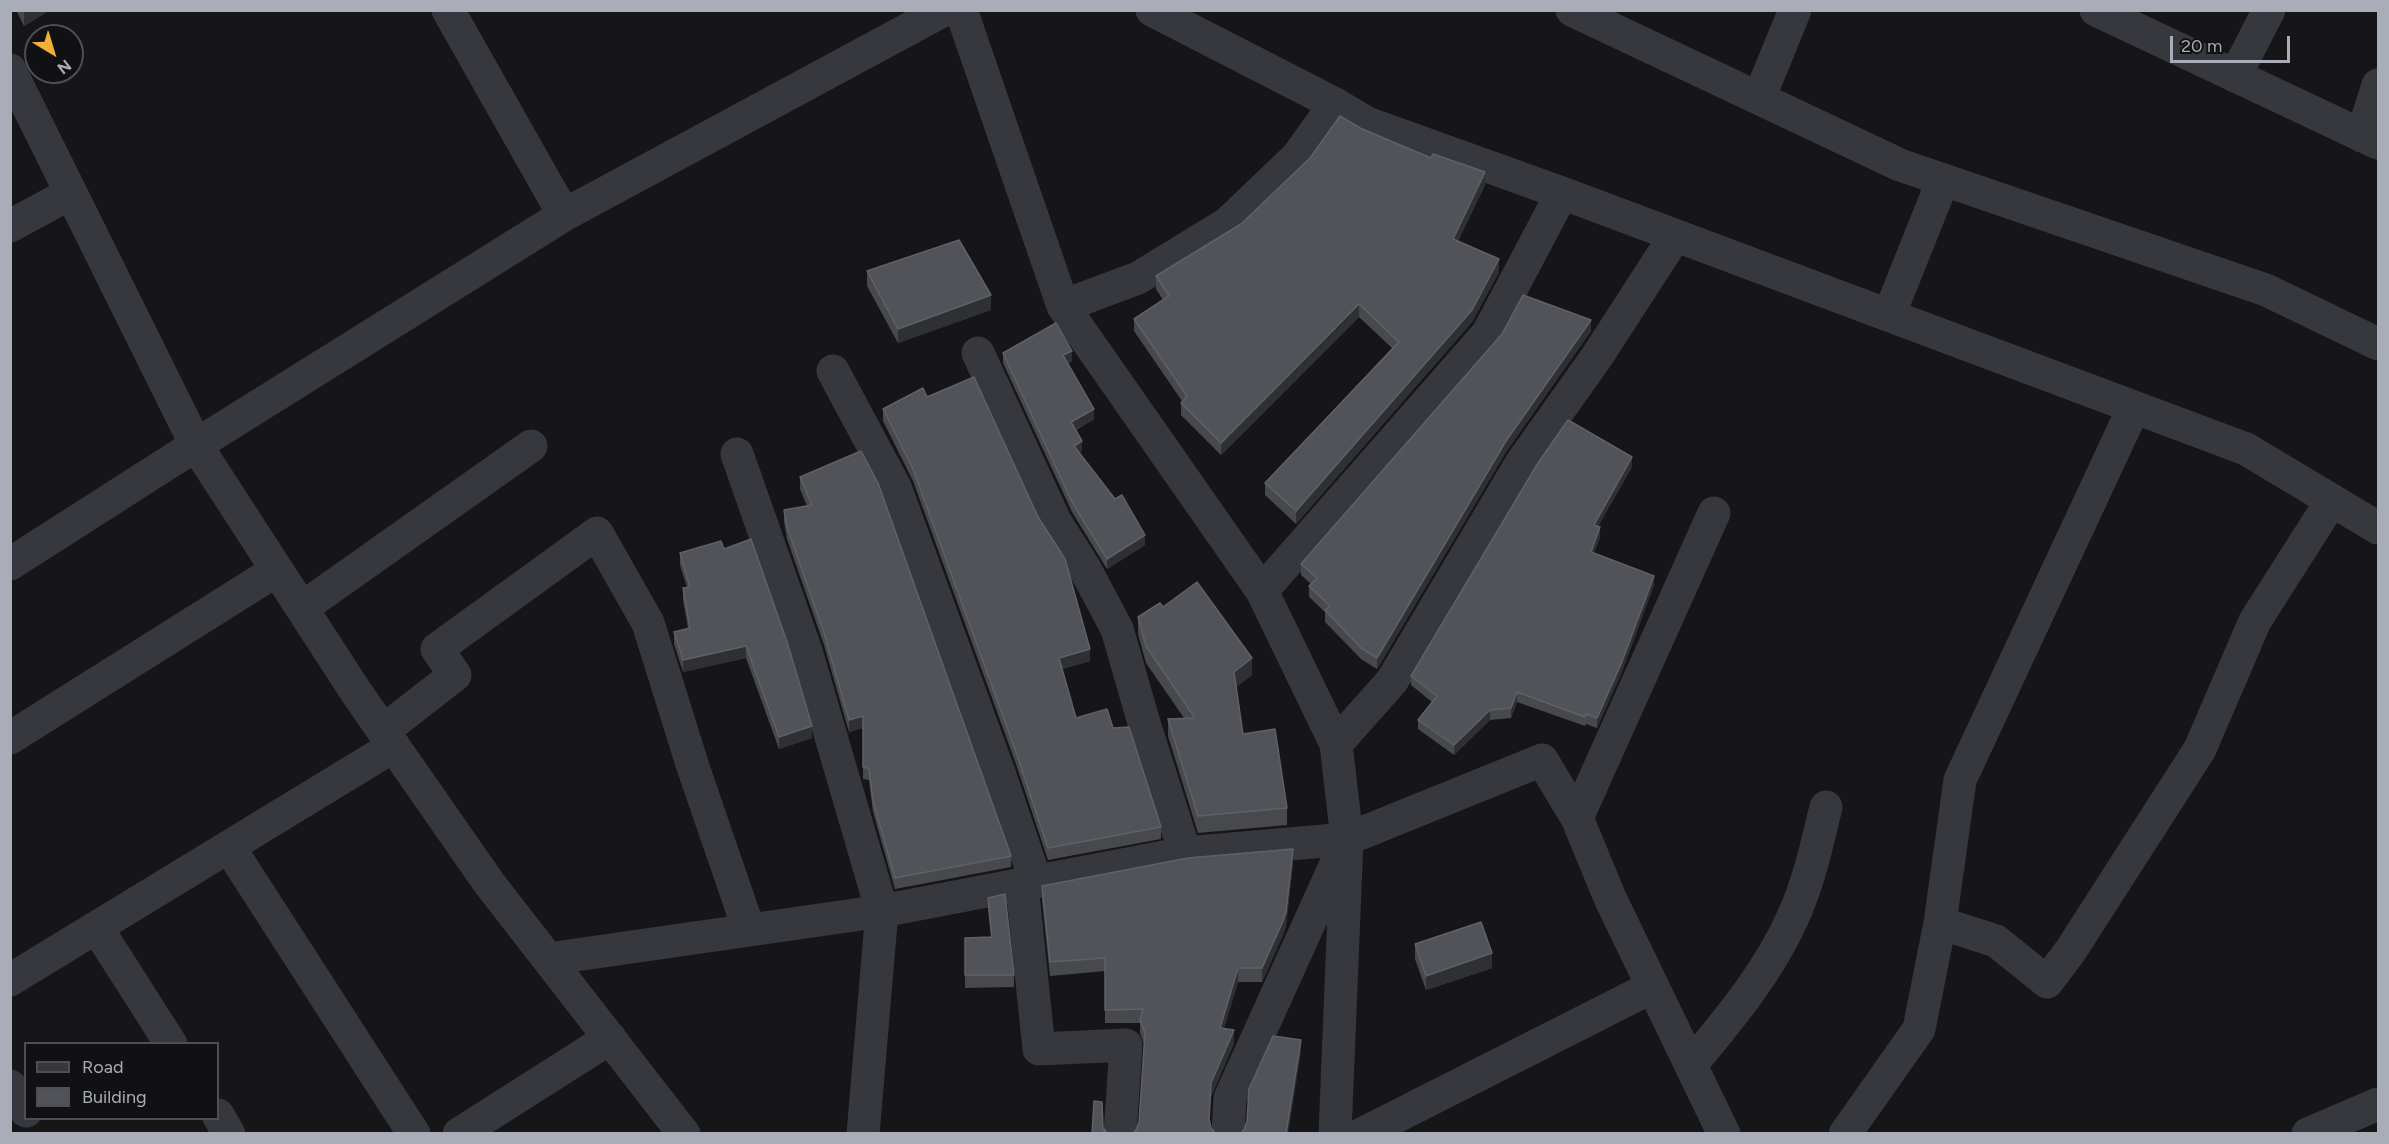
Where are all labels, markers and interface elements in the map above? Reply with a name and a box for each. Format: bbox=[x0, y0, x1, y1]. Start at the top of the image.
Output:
north arrow bbox=[24, 24, 84, 84]
scale bar bbox=[2173, 24, 2293, 62]
text: 20 m bbox=[2181, 35, 2222, 57]
text: N bbox=[53, 56, 75, 78]
legend bbox=[24, 1042, 219, 1120]
text: Road bbox=[82, 1056, 123, 1078]
text: Building bbox=[82, 1086, 147, 1108]

